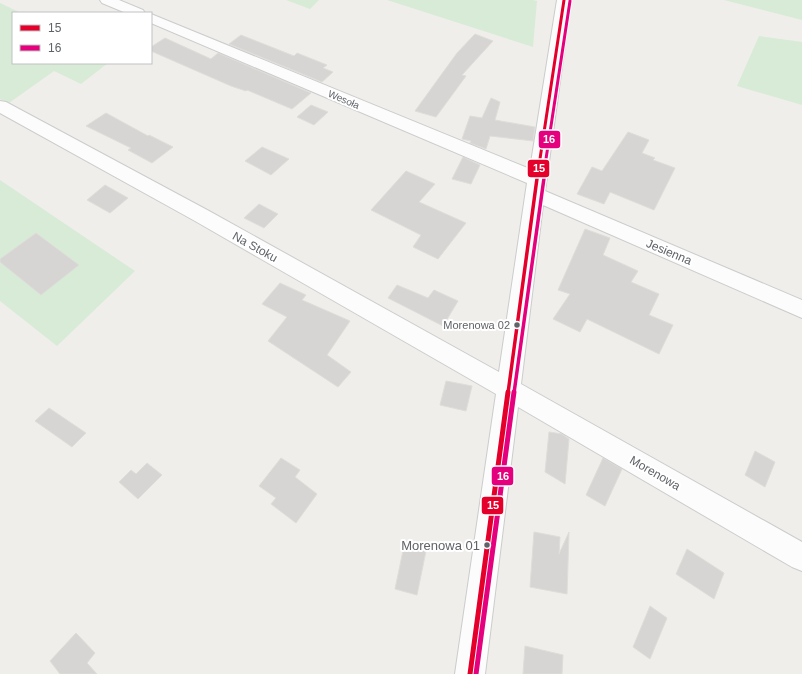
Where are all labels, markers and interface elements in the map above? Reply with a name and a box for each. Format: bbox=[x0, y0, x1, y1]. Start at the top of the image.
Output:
legend bbox=[12, 12, 152, 64]
text: 15 bbox=[48, 21, 62, 35]
text: 16 bbox=[48, 41, 62, 55]
street label: Wesoła bbox=[326, 88, 362, 111]
line badge: 16 bbox=[538, 130, 561, 149]
text: 16 bbox=[543, 133, 555, 145]
line badge: 15 bbox=[527, 159, 550, 178]
text: 15 bbox=[533, 162, 545, 174]
street label: Na Stoku bbox=[230, 229, 280, 265]
street label: Jesienna bbox=[644, 236, 694, 268]
place label: Morenowa 02 bbox=[443, 319, 510, 331]
marker: Morenowa 02 bbox=[512, 320, 522, 330]
street label: Morenowa bbox=[627, 453, 683, 493]
line badge: 16 bbox=[491, 466, 514, 486]
text: 16 bbox=[497, 470, 509, 482]
line badge: 15 bbox=[481, 496, 504, 515]
text: 15 bbox=[487, 499, 499, 511]
place label: Morenowa 01 bbox=[401, 538, 480, 553]
marker: Morenowa 01 bbox=[482, 540, 492, 550]

